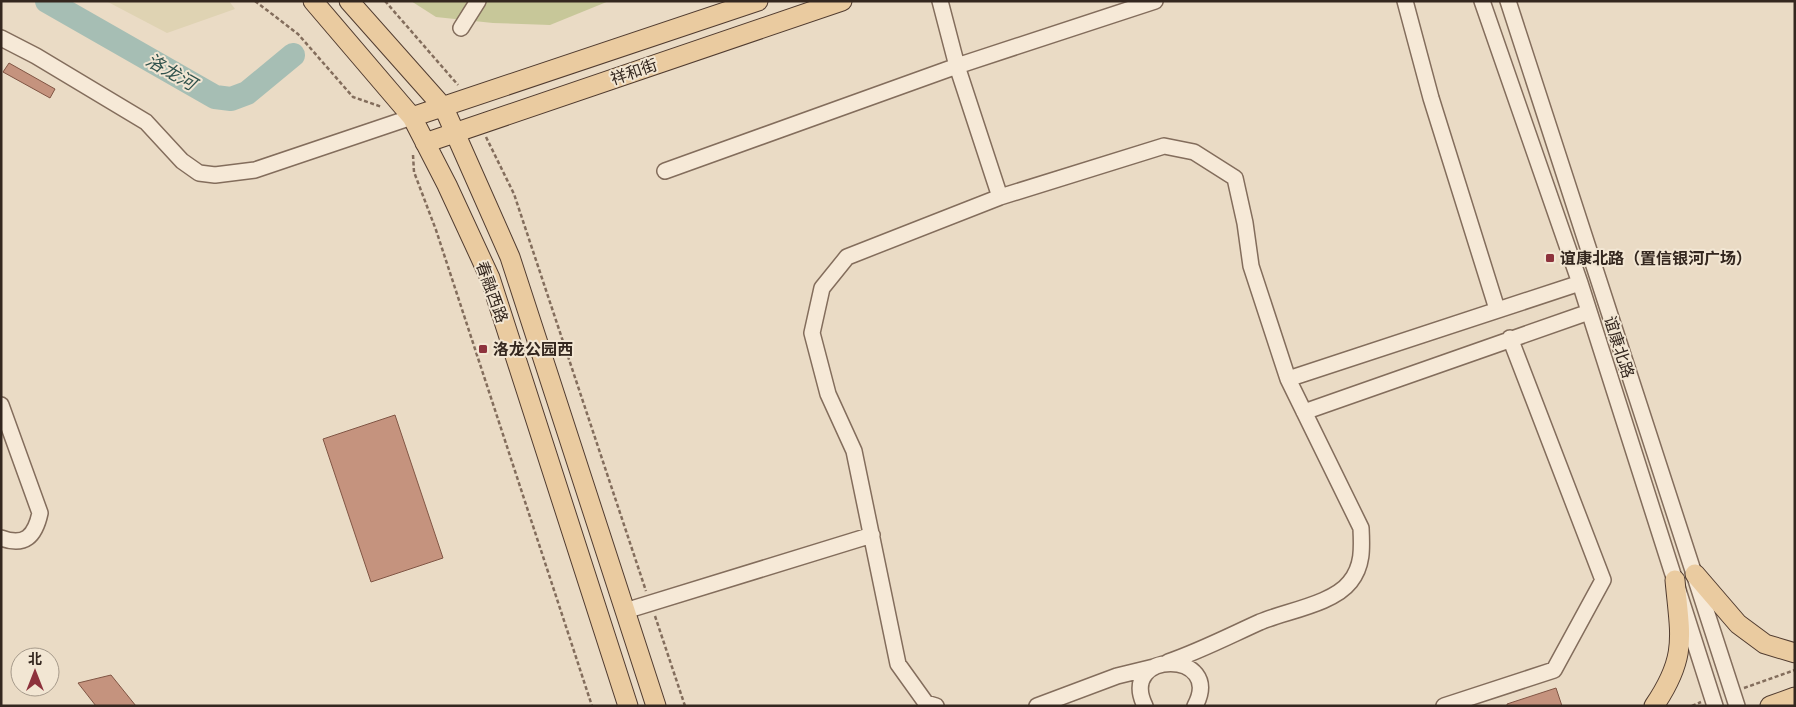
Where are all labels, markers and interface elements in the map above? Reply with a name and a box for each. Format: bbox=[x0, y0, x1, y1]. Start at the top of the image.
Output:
water label: 洛龙河 bbox=[142, 49, 202, 97]
street label: 祥和街 bbox=[608, 55, 660, 89]
place label: 谊康北路（置信银河广场） bbox=[1560, 249, 1752, 268]
marker: 谊康北路（置信银河广场） bbox=[1544, 252, 1556, 264]
street label: 春融西路 bbox=[472, 259, 512, 325]
street label: 谊康北路 bbox=[1600, 314, 1638, 380]
place label: 洛龙公园西 bbox=[493, 340, 573, 359]
marker: 洛龙公园西 bbox=[477, 343, 489, 355]
north arrow bbox=[10, 647, 60, 697]
text: 北 bbox=[28, 651, 42, 668]

